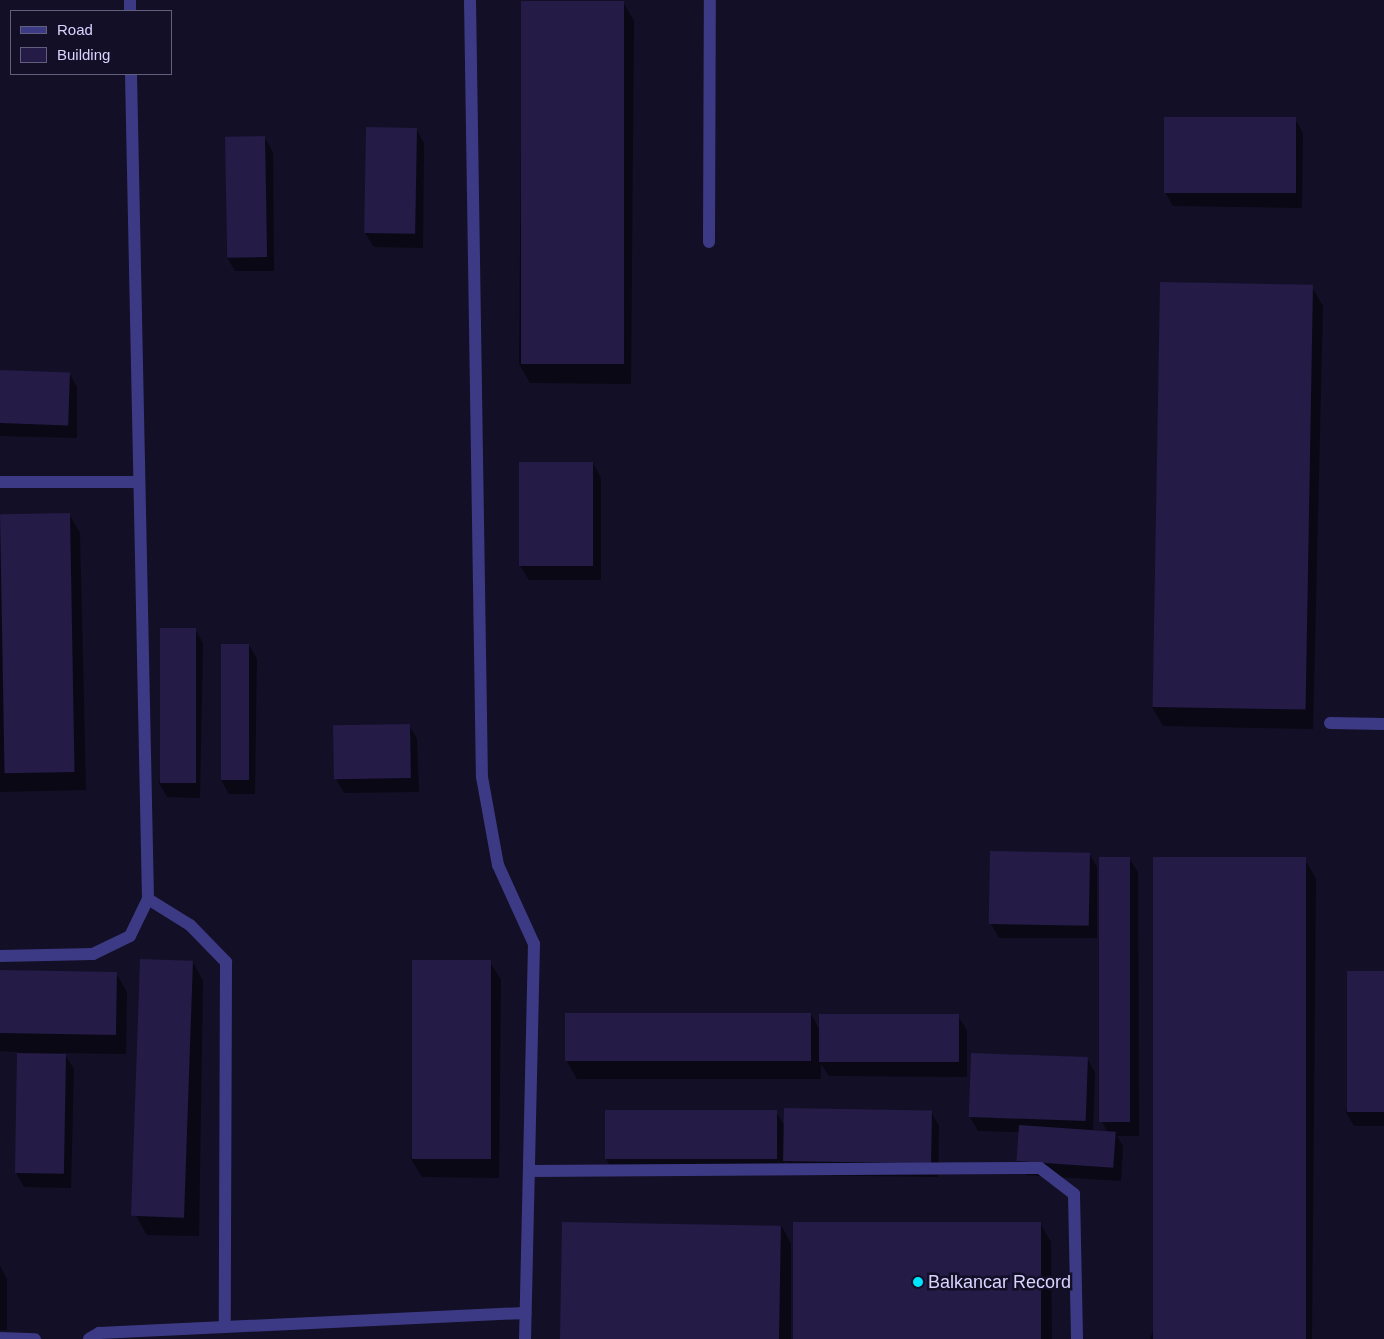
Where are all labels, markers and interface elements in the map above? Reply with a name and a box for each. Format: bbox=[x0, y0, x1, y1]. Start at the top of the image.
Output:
legend bbox=[10, 10, 172, 75]
text: Road bbox=[57, 21, 93, 38]
text: Building bbox=[57, 46, 110, 63]
place label: Balkancar Record bbox=[928, 1271, 1071, 1293]
marker: Balkancar Record bbox=[912, 1276, 924, 1288]

